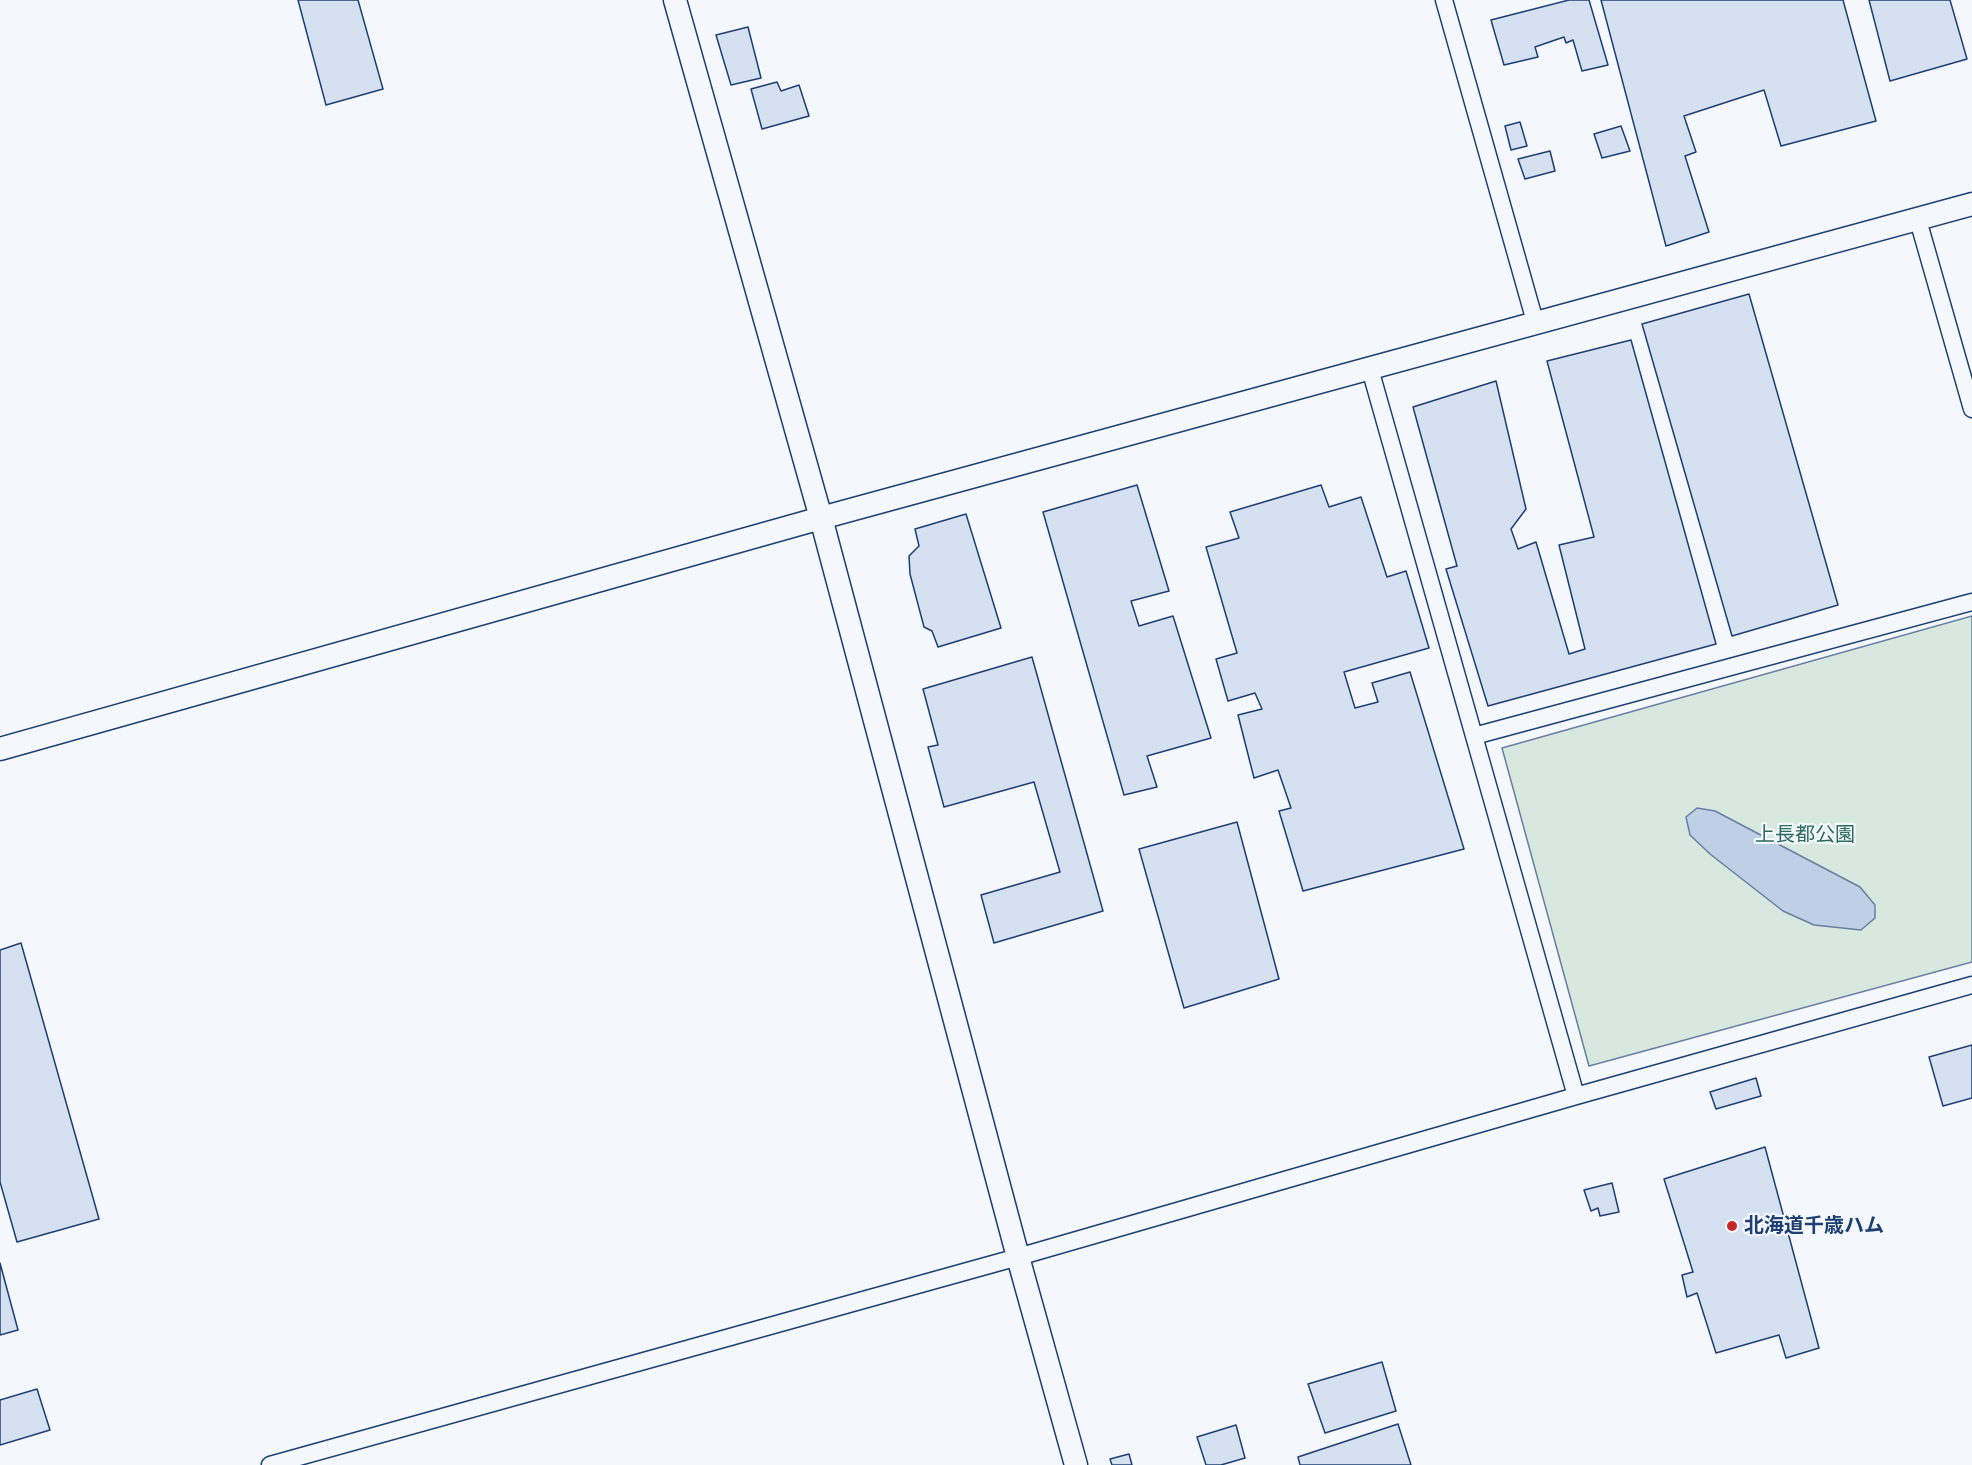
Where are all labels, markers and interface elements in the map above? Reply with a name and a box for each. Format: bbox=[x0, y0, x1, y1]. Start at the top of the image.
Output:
park label: 上長都公園 bbox=[1755, 823, 1855, 847]
place label: 北海道千歳ハム bbox=[1744, 1214, 1884, 1238]
marker: 北海道千歳ハム bbox=[1725, 1219, 1739, 1233]

